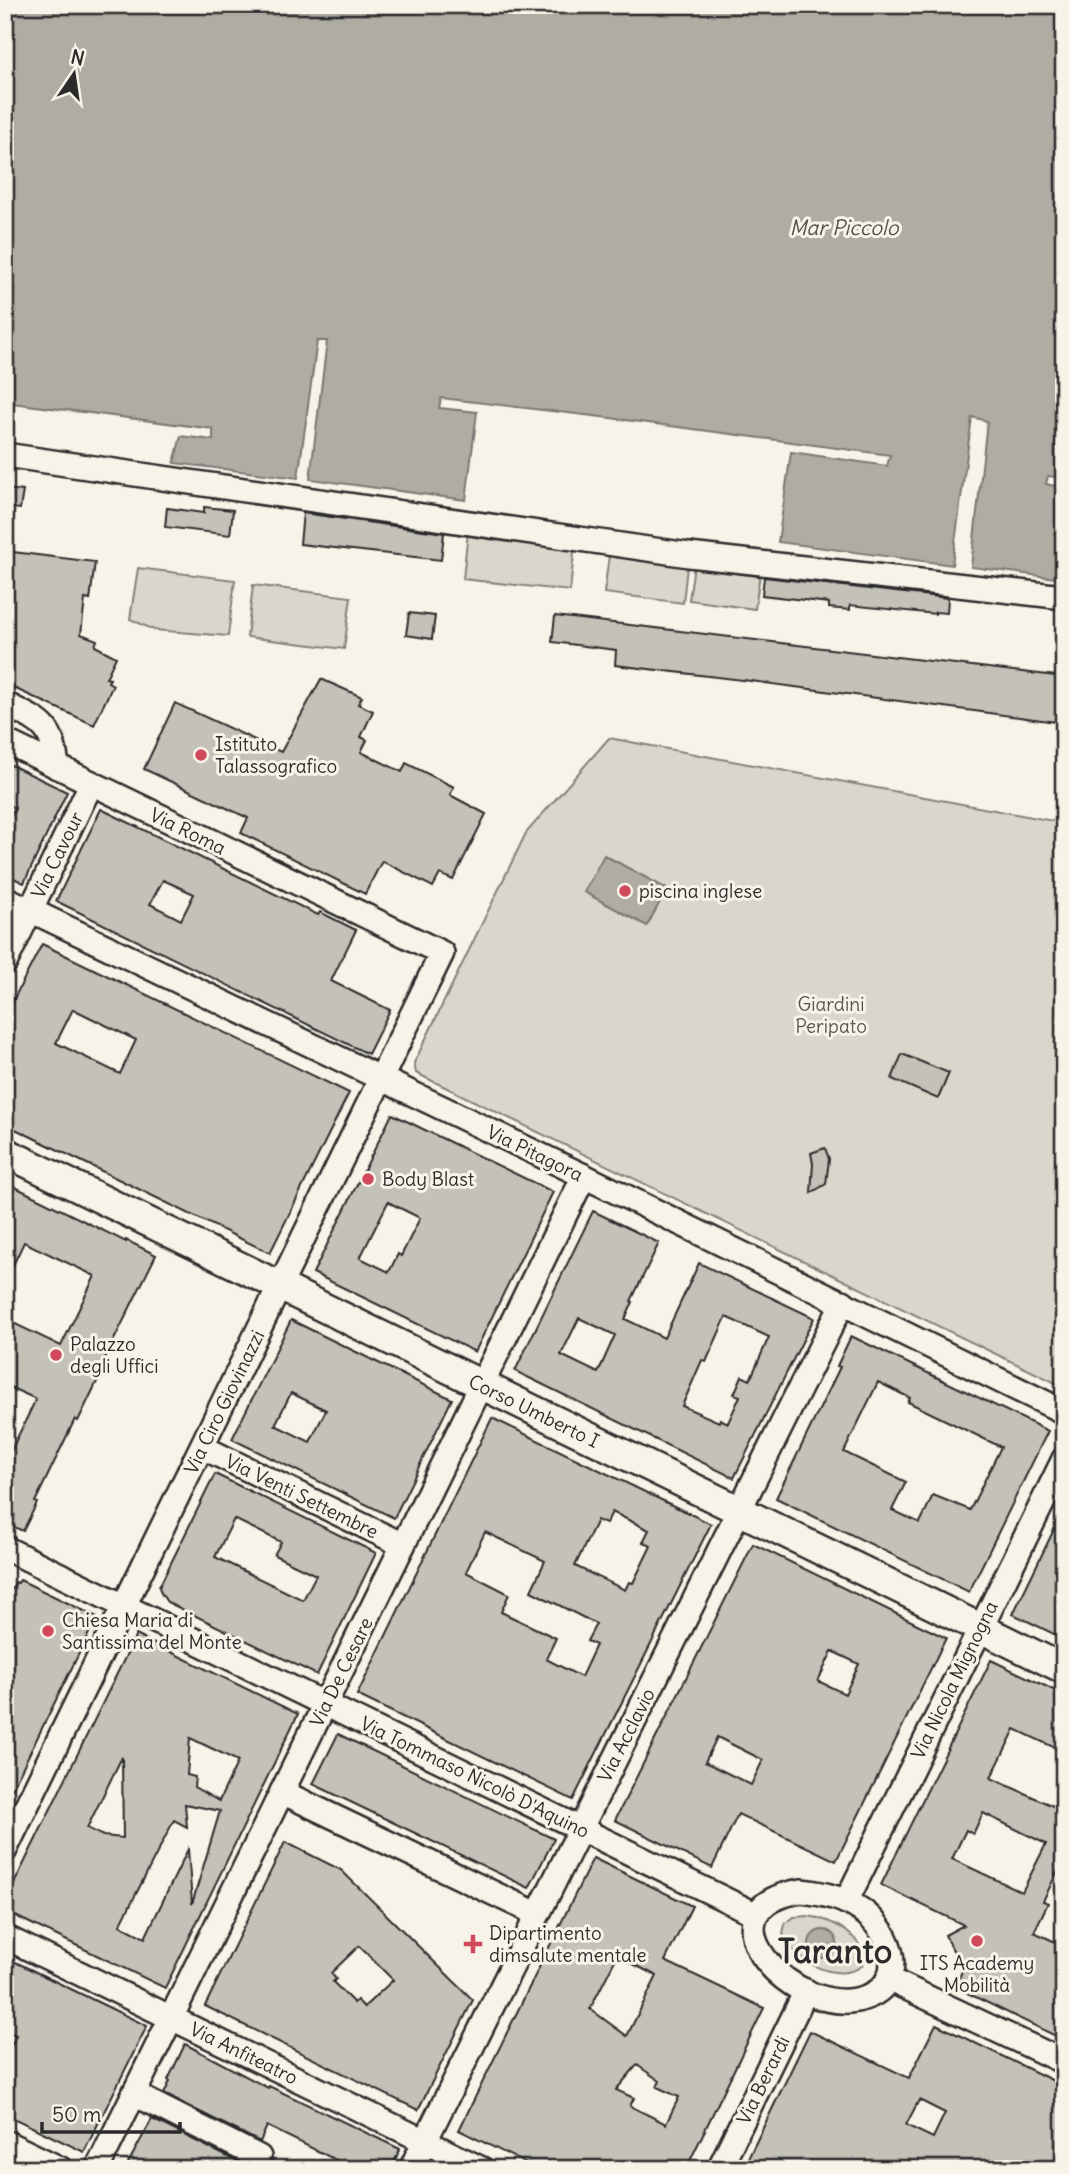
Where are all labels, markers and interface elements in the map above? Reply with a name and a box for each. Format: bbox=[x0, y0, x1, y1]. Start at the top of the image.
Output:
north arrow bbox=[38, 38, 108, 108]
text: N bbox=[69, 44, 87, 71]
water label: Mar Piccolo bbox=[789, 214, 900, 241]
place label: Istituto Talassografico bbox=[215, 732, 337, 778]
marker: Istituto Talassografico bbox=[193, 747, 209, 763]
street label: Via Roma bbox=[146, 802, 230, 860]
street label: Via Cavour bbox=[26, 808, 88, 902]
place label: piscina inglese bbox=[639, 879, 762, 903]
marker: piscina inglese bbox=[617, 883, 633, 899]
park label: Giardini Peripato bbox=[795, 992, 867, 1038]
street label: Via Pitagora bbox=[483, 1119, 587, 1187]
place label: Body Blast bbox=[382, 1167, 474, 1191]
marker: Body Blast bbox=[360, 1171, 376, 1187]
street label: Via Ciro Giovinazzi bbox=[179, 1326, 269, 1478]
place label: Palazzo degli Uffici bbox=[70, 1332, 159, 1378]
marker: Palazzo degli Uffici bbox=[48, 1347, 64, 1363]
street label: Corso Umberto I bbox=[465, 1369, 603, 1453]
street label: Via Venti Settembre bbox=[222, 1449, 382, 1543]
street label: Via Nicola Mignogna bbox=[905, 1597, 1003, 1763]
place label: Chiesa Maria di Santissima del Monte bbox=[62, 1608, 242, 1654]
street label: Via De Cesare bbox=[304, 1613, 378, 1731]
marker: Chiesa Maria di Santissima del Monte bbox=[40, 1623, 56, 1639]
street label: Via Acclavio bbox=[592, 1684, 660, 1786]
street label: Via Tommaso Nicolò D'Aquino bbox=[357, 1711, 593, 1843]
place label: Dipartimento dimsalute mentale bbox=[489, 1921, 646, 1967]
district label: Taranto bbox=[778, 1930, 892, 1972]
marker: ITS Academy Mobilità bbox=[969, 1933, 985, 1949]
marker: Dipartimento dimsalute mentale bbox=[463, 1934, 483, 1954]
place label: ITS Academy Mobilità bbox=[920, 1951, 1034, 1997]
street label: Via Anfiteatro bbox=[186, 2017, 302, 2089]
street label: Via Berardi bbox=[731, 2032, 795, 2128]
scale bar bbox=[42, 2090, 180, 2134]
text: 50 m bbox=[52, 2101, 101, 2128]

